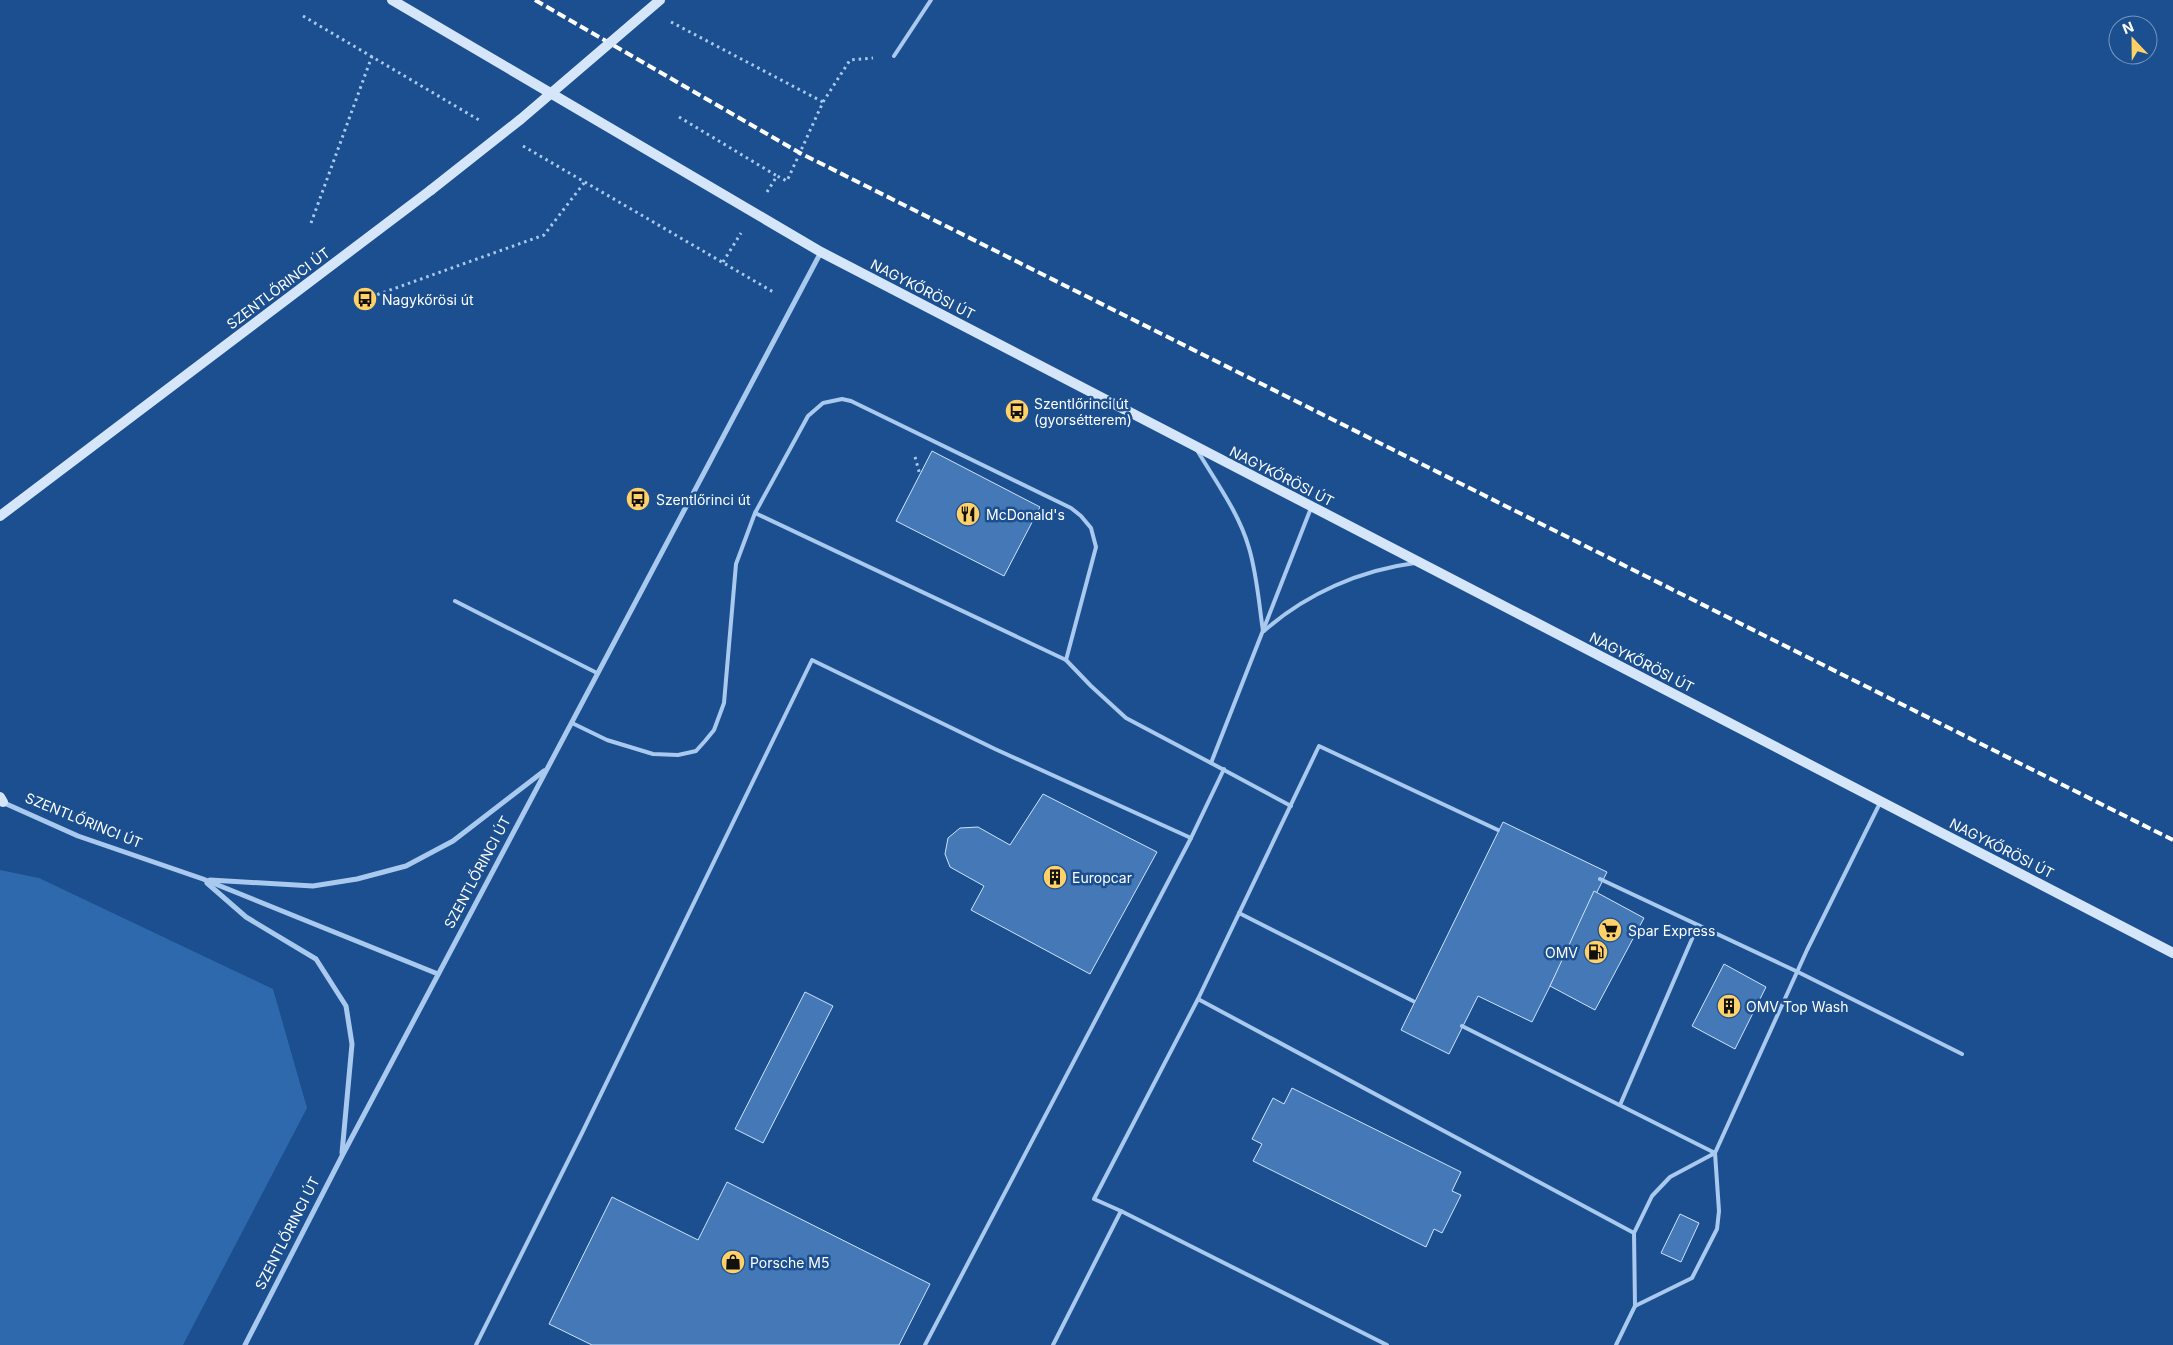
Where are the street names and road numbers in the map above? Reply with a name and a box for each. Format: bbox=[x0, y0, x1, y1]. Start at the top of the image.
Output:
street label: SZENTLŐRINCI ÚT bbox=[223, 244, 333, 332]
street label: NAGYKŐRÖSI ÚT bbox=[868, 255, 978, 323]
street label: NAGYKŐRÖSI ÚT bbox=[1227, 442, 1337, 510]
street label: NAGYKŐRÖSI ÚT bbox=[1587, 628, 1697, 696]
street label: SZENTLŐRINCI ÚT bbox=[23, 789, 145, 851]
street label: SZENTLŐRINCI ÚT bbox=[440, 813, 514, 931]
street label: NAGYKŐRÖSI ÚT bbox=[1947, 814, 2057, 882]
street label: SZENTLŐRINCI ÚT bbox=[251, 1174, 323, 1292]

